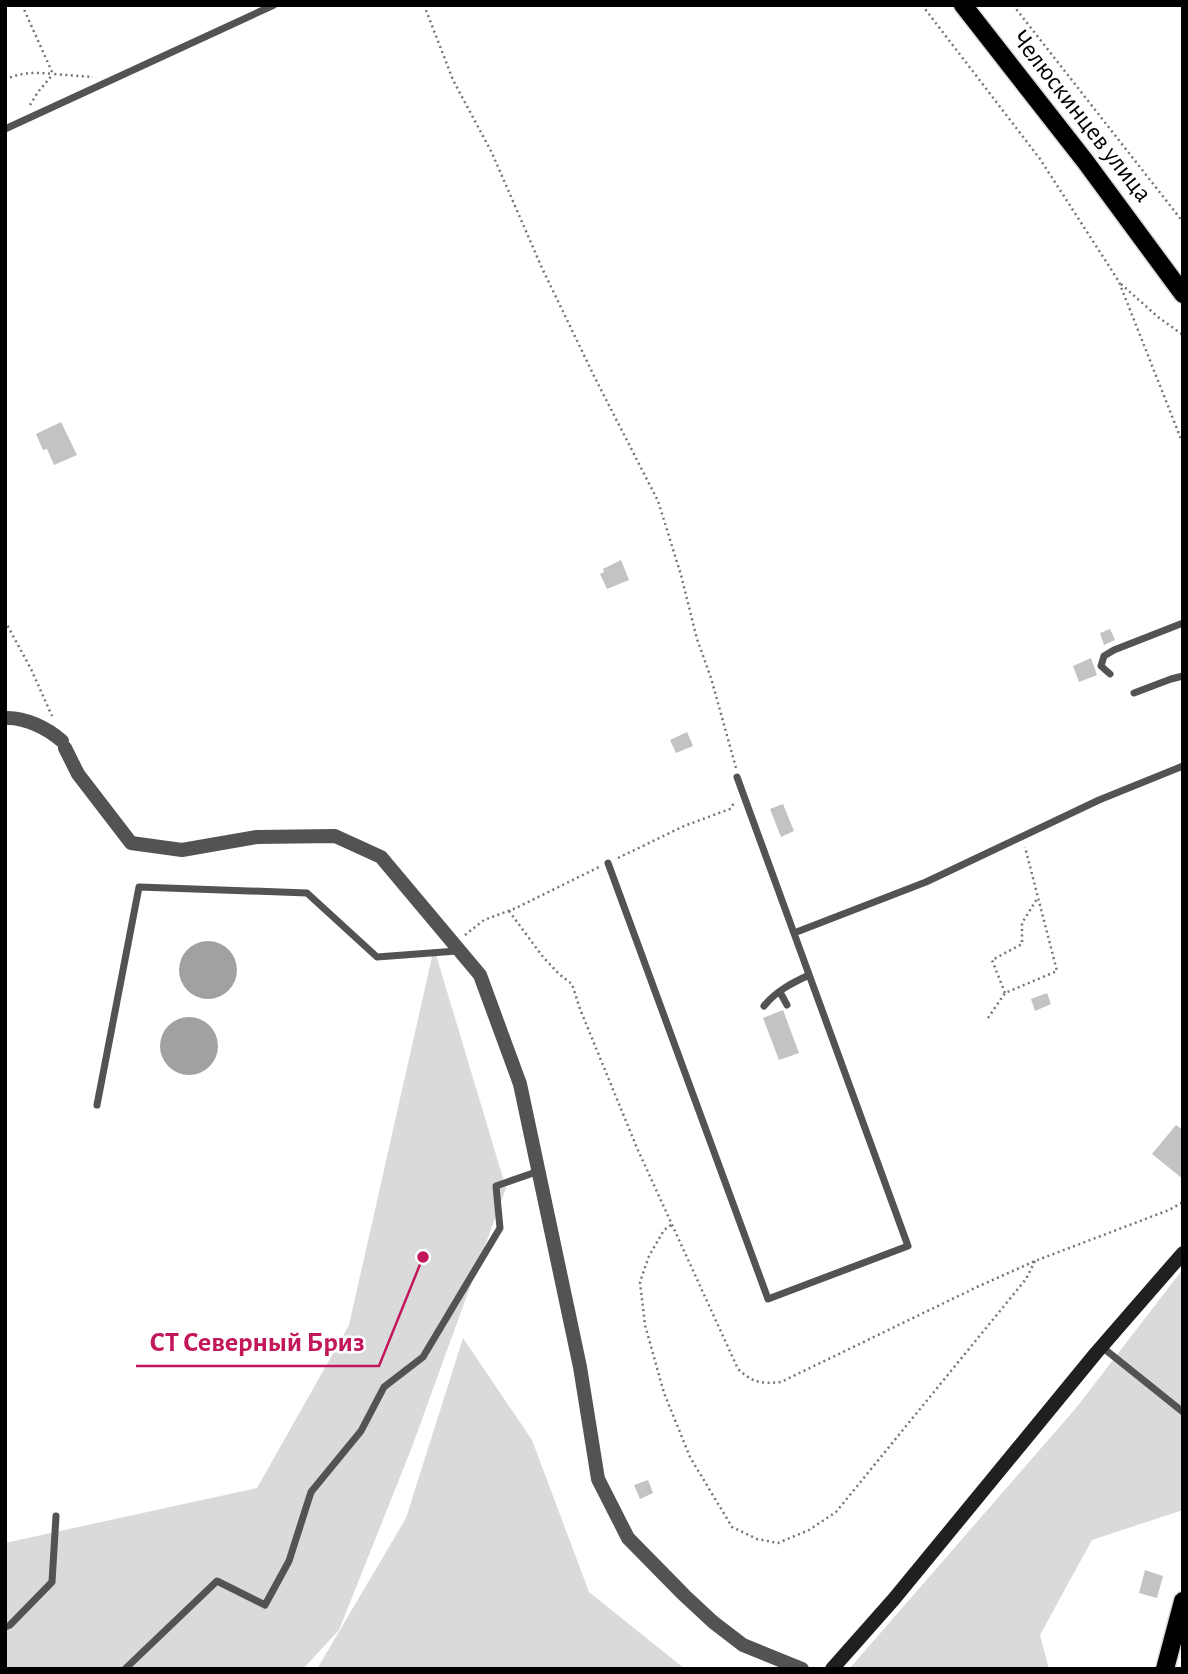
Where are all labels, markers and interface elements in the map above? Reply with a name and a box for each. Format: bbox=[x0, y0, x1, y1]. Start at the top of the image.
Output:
street label: Челюскинцев улица bbox=[1007, 25, 1157, 207]
callout: СТ Северный Бриз bbox=[136, 1317, 379, 1366]
text: СТ Северный Бриз bbox=[149, 1329, 365, 1357]

